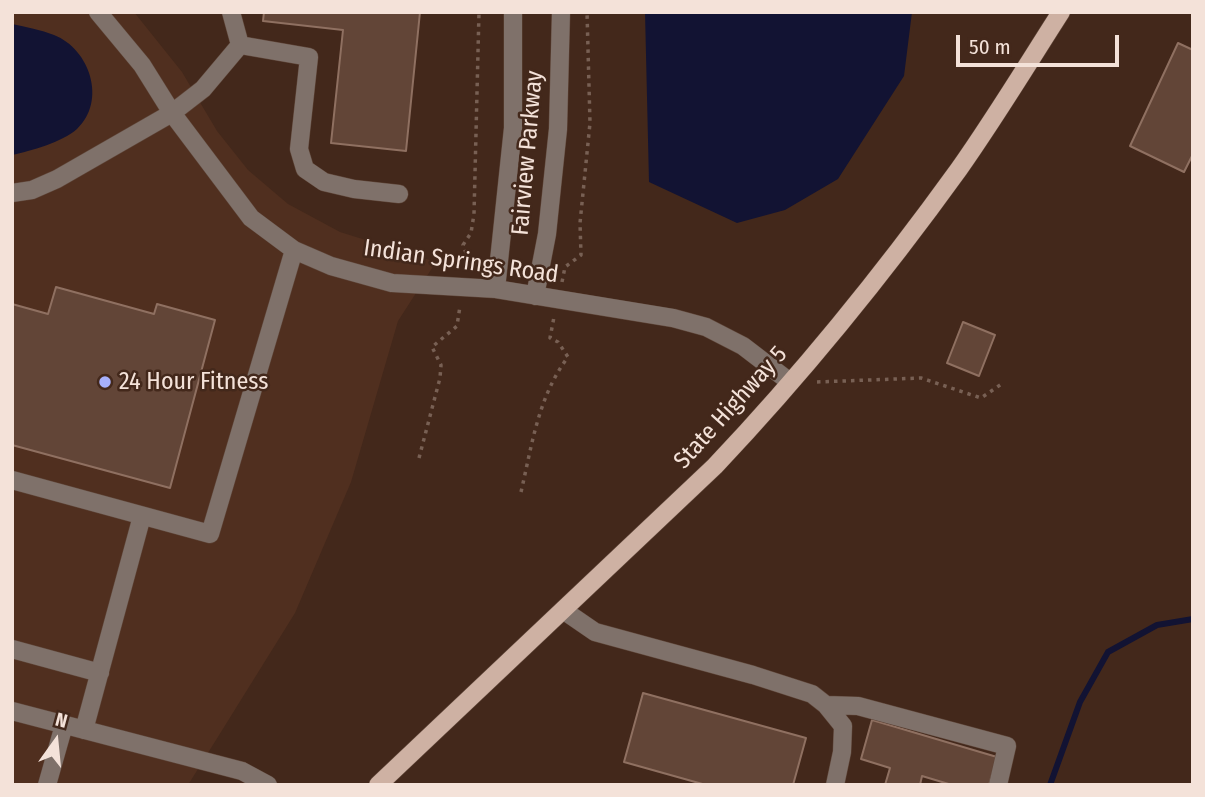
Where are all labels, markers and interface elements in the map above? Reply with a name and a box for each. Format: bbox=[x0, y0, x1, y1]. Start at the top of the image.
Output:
scale bar bbox=[960, 21, 1123, 65]
text: 50 m bbox=[969, 34, 1011, 60]
street label: Fairview Parkway bbox=[506, 69, 550, 237]
street label: Indian Springs Road bbox=[362, 234, 560, 290]
street label: State Highway 5 bbox=[668, 341, 794, 475]
place label: 24 Hour Fitness bbox=[119, 368, 268, 396]
marker: 24 Hour Fitness bbox=[97, 374, 113, 390]
north arrow bbox=[21, 706, 91, 776]
text: N bbox=[53, 708, 70, 733]

